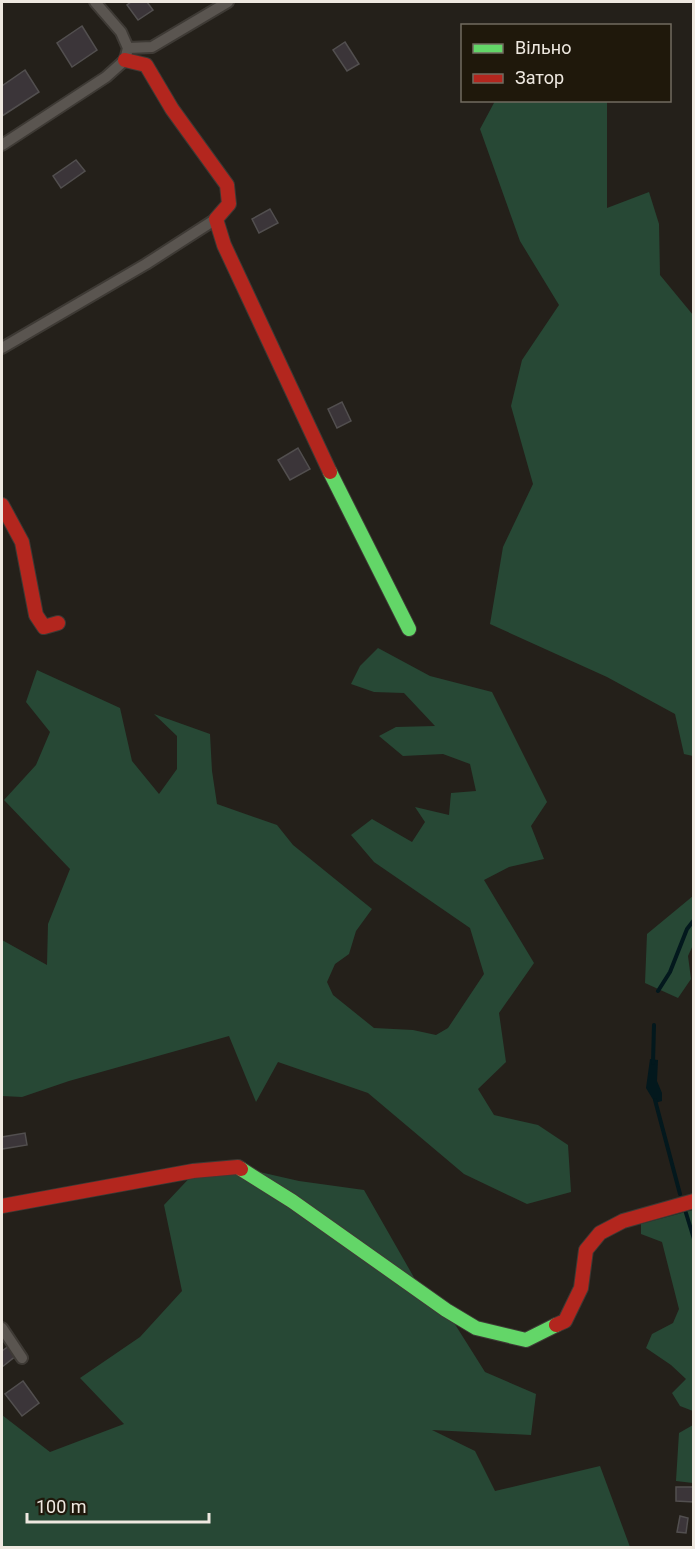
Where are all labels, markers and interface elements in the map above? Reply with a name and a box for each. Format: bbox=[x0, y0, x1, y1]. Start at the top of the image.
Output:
legend bbox=[461, 24, 671, 102]
text: Вільно bbox=[515, 37, 571, 58]
text: Затор bbox=[515, 67, 564, 88]
scale bar bbox=[27, 1486, 208, 1524]
text: 100 m bbox=[36, 1496, 87, 1517]

